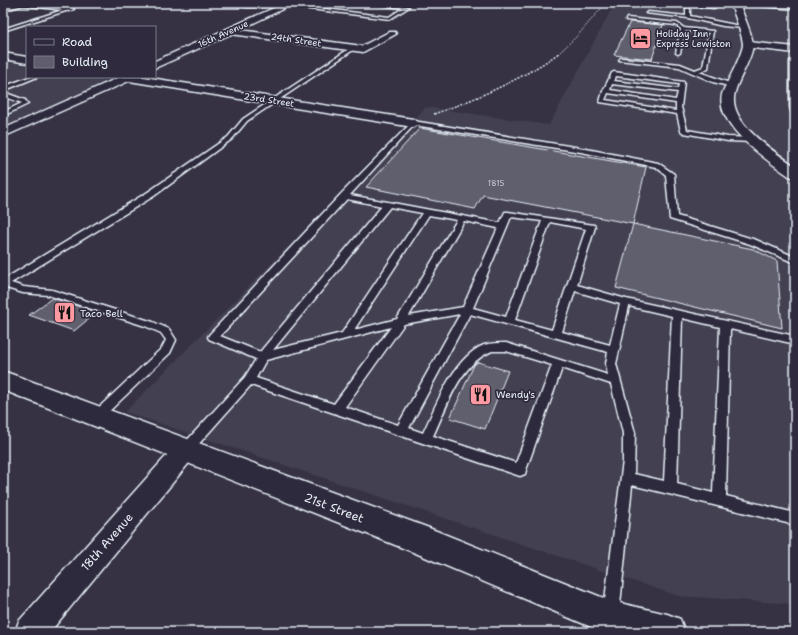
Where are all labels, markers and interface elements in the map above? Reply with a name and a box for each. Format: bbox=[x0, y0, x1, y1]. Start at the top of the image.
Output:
street label: 16th Avenue bbox=[196, 18, 250, 50]
legend bbox=[26, 26, 156, 78]
hotel icon: Holiday Inn Express Lewiston bbox=[627, 26, 653, 52]
place label: Holiday Inn Express Lewiston bbox=[656, 28, 731, 50]
street label: 24th Street bbox=[270, 31, 322, 49]
text: Road bbox=[62, 34, 93, 50]
text: Building bbox=[62, 54, 108, 70]
street label: 23rd Street bbox=[243, 90, 295, 110]
house number: 1815 bbox=[488, 178, 504, 189]
restaurant icon: Taco Bell bbox=[52, 300, 78, 326]
place label: Taco Bell bbox=[80, 307, 123, 320]
restaurant icon: Wendy's bbox=[467, 381, 493, 407]
place label: Wendy's bbox=[496, 388, 535, 401]
street label: 21st Street bbox=[302, 489, 366, 527]
street label: 18th Avenue bbox=[77, 509, 137, 574]

